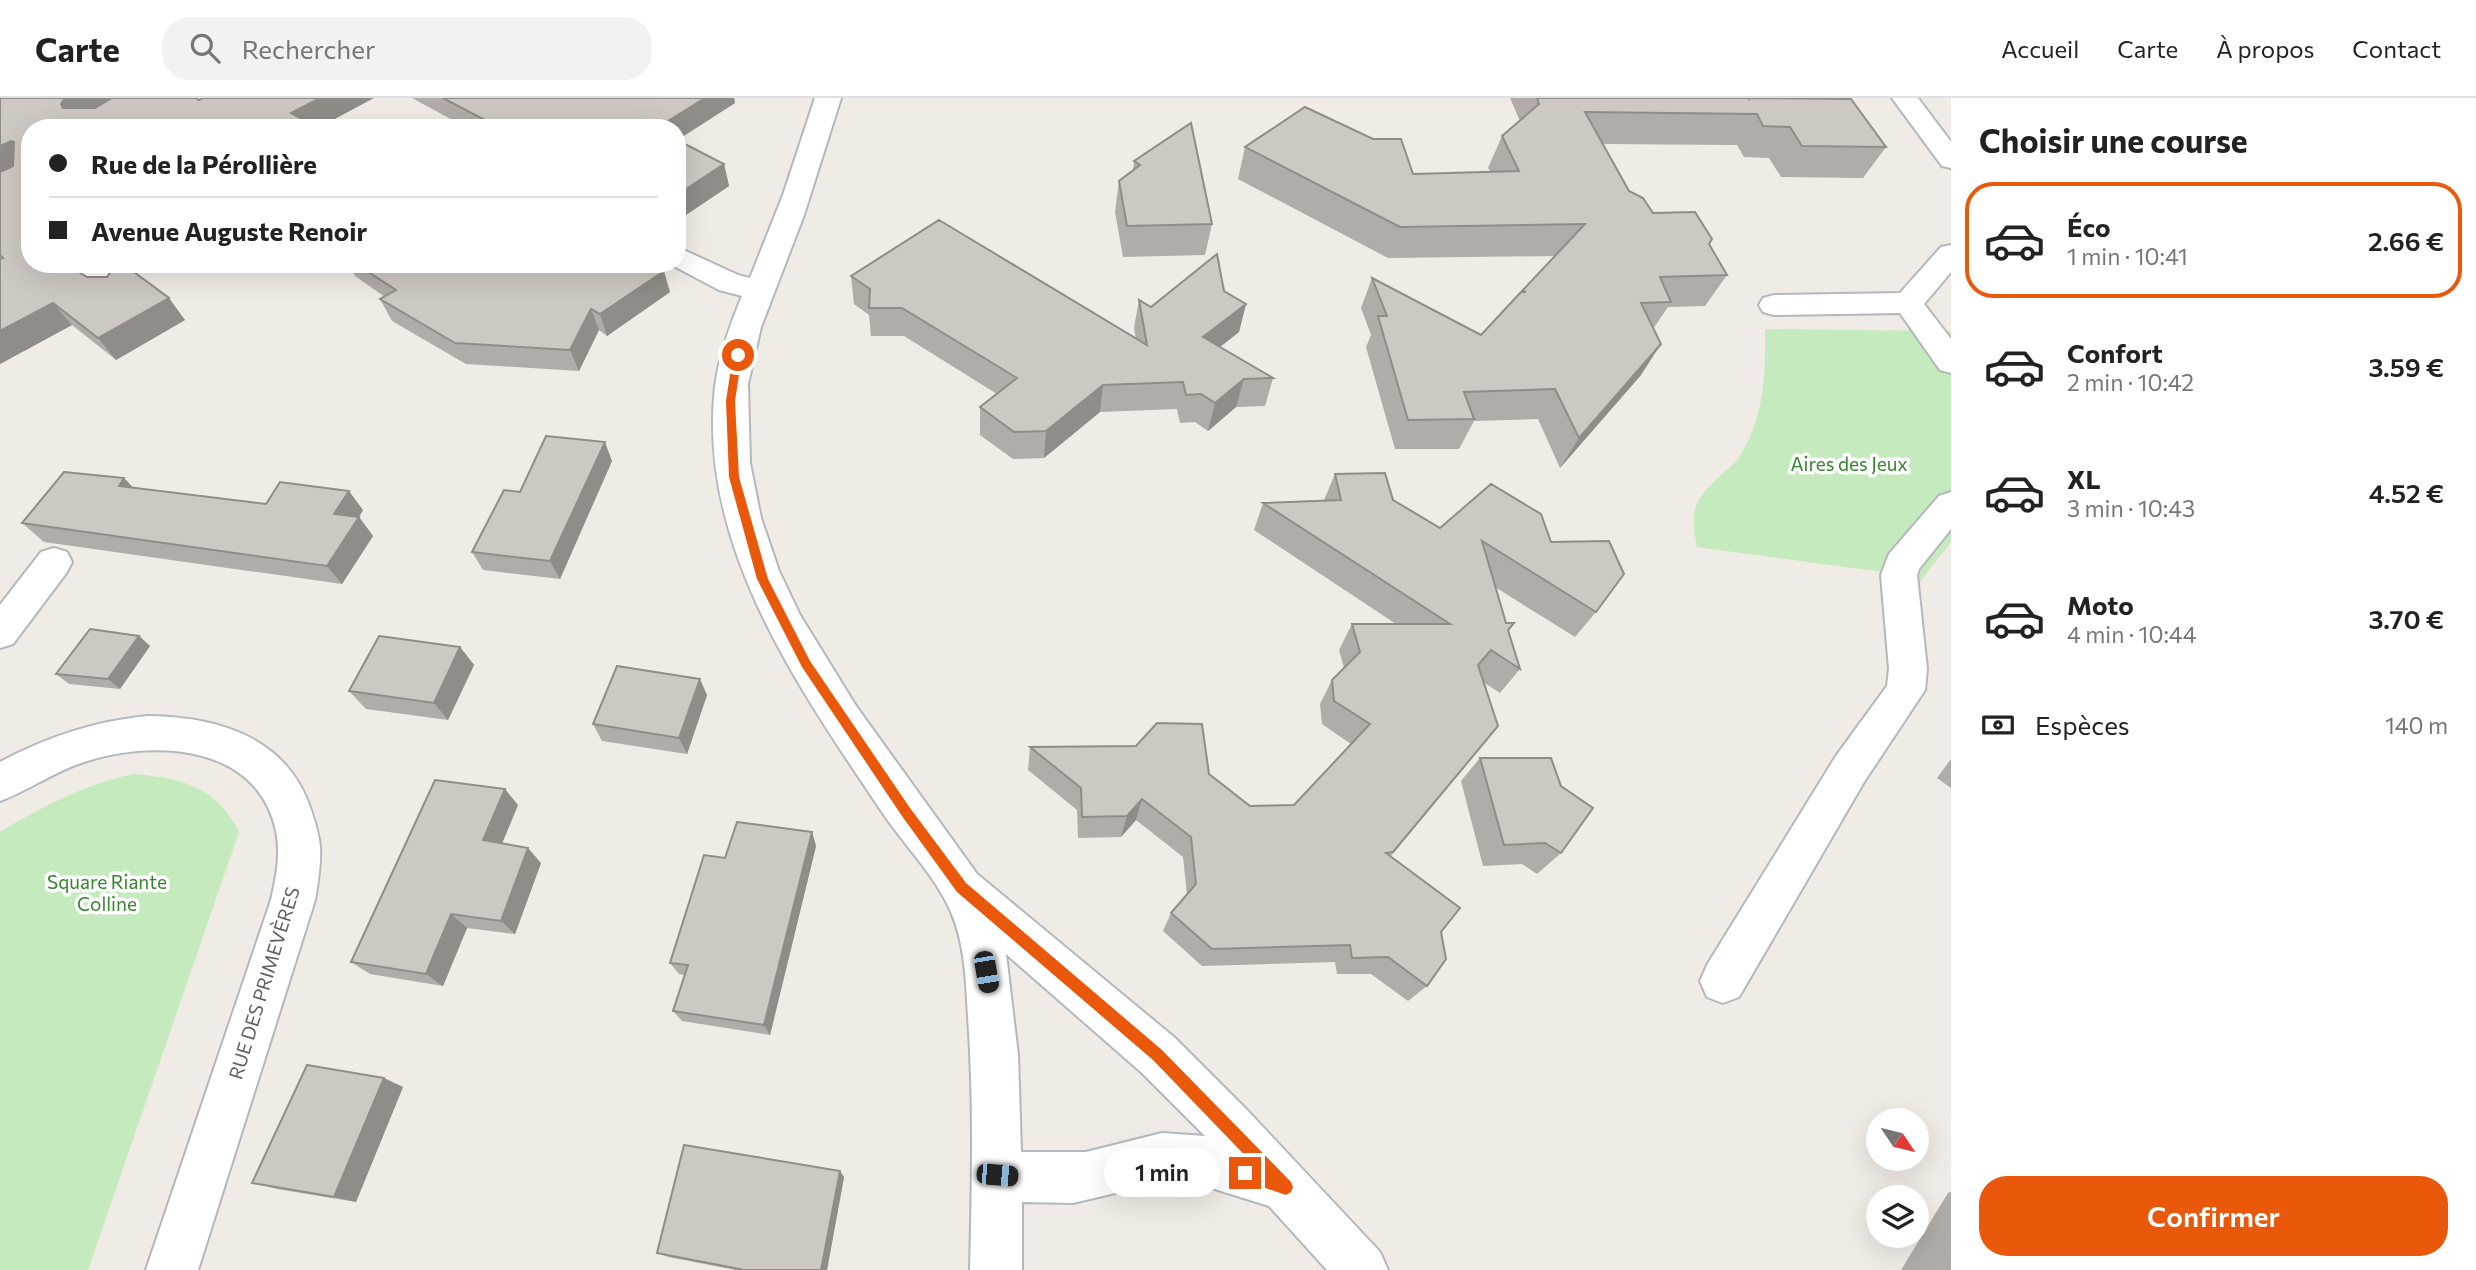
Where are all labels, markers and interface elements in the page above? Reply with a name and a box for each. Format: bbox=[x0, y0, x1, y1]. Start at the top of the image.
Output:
search box bbox=[162, 17, 652, 80]
text: Carte bbox=[35, 28, 120, 69]
icon: search bbox=[186, 29, 224, 67]
text: Rechercher bbox=[242, 33, 375, 64]
text: Accueil bbox=[2001, 34, 2079, 63]
text: Carte bbox=[2117, 34, 2178, 63]
text: À propos bbox=[2216, 34, 2314, 63]
text: Contact bbox=[2352, 34, 2441, 63]
text: Choisir une course bbox=[1979, 120, 2248, 160]
text: Rue de la Pérollière bbox=[91, 148, 317, 179]
icon: car bbox=[1983, 209, 2046, 272]
text: Éco bbox=[2067, 211, 2111, 242]
text: Avenue Auguste Renoir bbox=[91, 215, 367, 246]
text: 2.66 € bbox=[2368, 225, 2444, 256]
text: 1 min · 10:41 bbox=[2067, 242, 2188, 270]
icon: car bbox=[1983, 335, 2046, 398]
text: Confort bbox=[2067, 337, 2163, 368]
route start bbox=[722, 339, 754, 371]
text: 3.59 € bbox=[2368, 351, 2444, 382]
text: 2 min · 10:42 bbox=[2067, 368, 2194, 396]
park label: Aires des Jeux bbox=[1790, 452, 1908, 475]
icon: car bbox=[1983, 461, 2046, 524]
text: XL bbox=[2067, 463, 2101, 494]
text: 4.52 € bbox=[2369, 477, 2444, 508]
text: 3 min · 10:43 bbox=[2067, 494, 2195, 522]
icon: car bbox=[1983, 587, 2046, 650]
text: Moto bbox=[2067, 589, 2134, 620]
text: 3.70 € bbox=[2369, 603, 2444, 634]
text: 4 min · 10:44 bbox=[2067, 620, 2196, 648]
icon: cash bbox=[1979, 706, 2017, 744]
text: Espèces bbox=[2035, 709, 2130, 740]
text: 140 m bbox=[2385, 711, 2448, 739]
park label: Square Riante Colline bbox=[47, 870, 167, 915]
street label: RUE DES PRIMEVÈRES bbox=[223, 884, 304, 1082]
car bbox=[973, 949, 1000, 995]
north arrow bbox=[1866, 1108, 1928, 1171]
map controls bbox=[1866, 1108, 1929, 1248]
callout: 1 min bbox=[1105, 1148, 1220, 1198]
route end bbox=[1229, 1157, 1261, 1189]
text: 1 min bbox=[1135, 1158, 1189, 1186]
car bbox=[976, 1163, 1019, 1187]
button: Confirmer bbox=[1979, 1176, 2448, 1256]
button: layers bbox=[1866, 1185, 1929, 1248]

